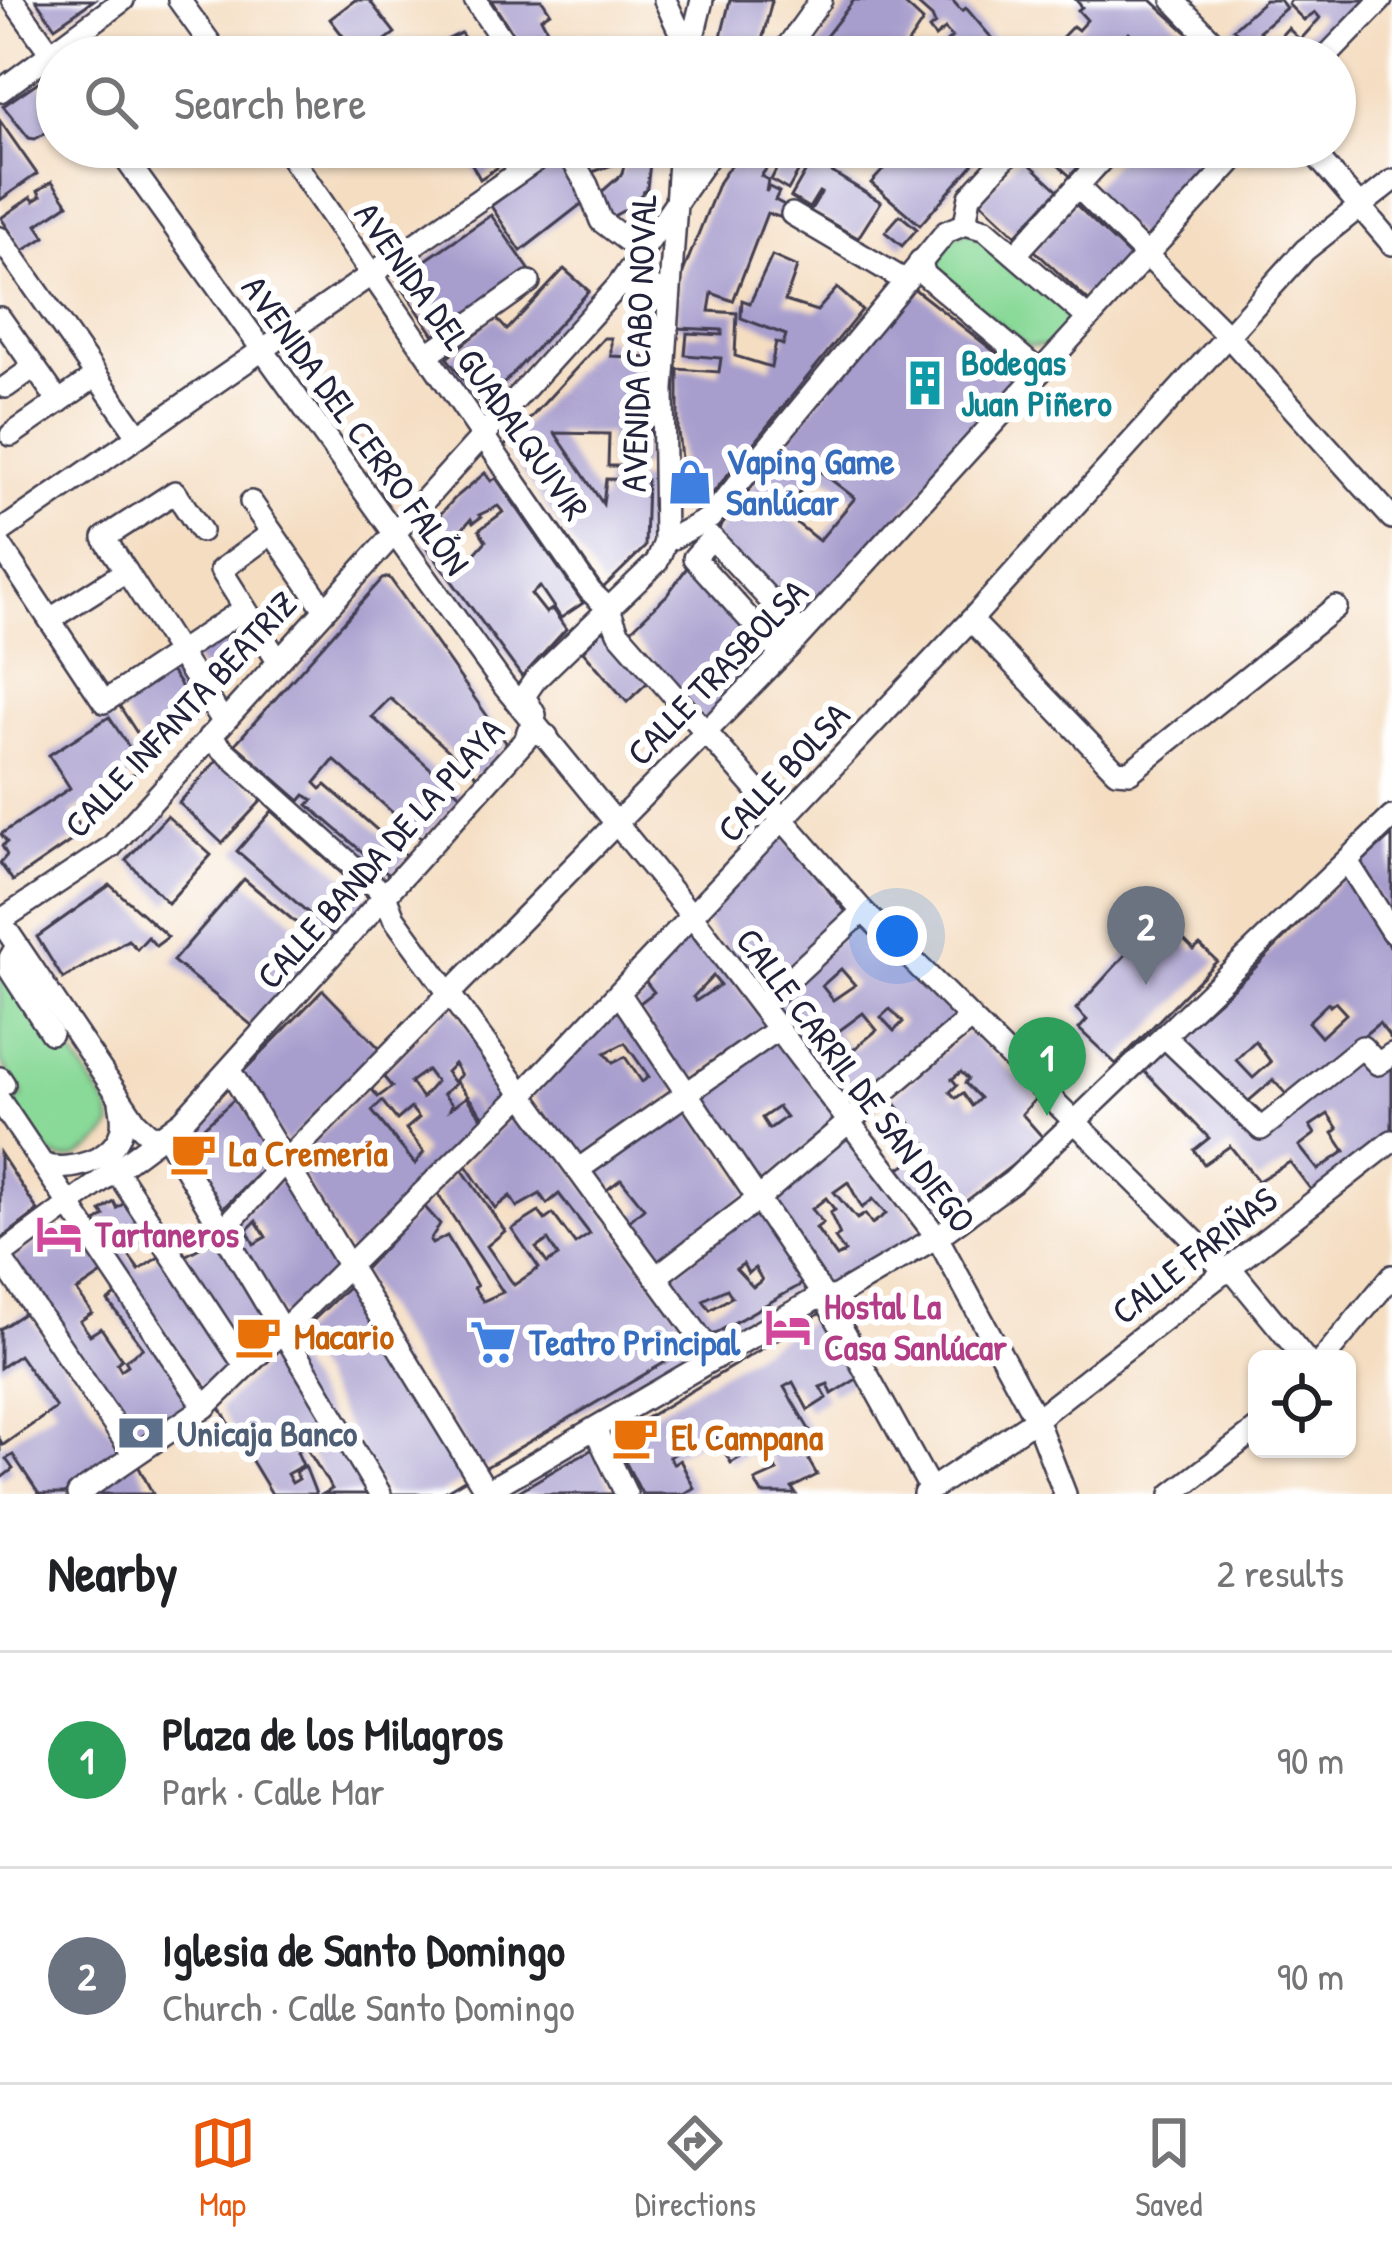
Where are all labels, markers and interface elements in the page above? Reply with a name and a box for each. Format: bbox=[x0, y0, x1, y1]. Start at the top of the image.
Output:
search box bbox=[36, 36, 1356, 168]
icon: search bbox=[78, 69, 144, 135]
text: Search here bbox=[174, 72, 366, 133]
street label: AVENIDA DEL GUADALQUIVIR bbox=[344, 192, 601, 530]
street label: AVENIDA CABO NOVAL bbox=[608, 193, 667, 493]
street label: AVENIDA DEL CERRO FALÓN bbox=[231, 265, 482, 584]
place label: Bodegas Juan Piñero bbox=[961, 337, 1112, 427]
building icon: Bodegas Juan Piñero bbox=[900, 358, 950, 408]
place label: Vaping Game Sanlúcar bbox=[726, 436, 895, 526]
shop icon: Vaping Game Sanlúcar bbox=[665, 457, 715, 507]
street label: CALLE TRASBOLSA bbox=[615, 568, 818, 775]
street label: CALLE INFANTA BEATRIZ bbox=[52, 580, 307, 848]
street label: CALLE BOLSA bbox=[705, 691, 860, 852]
street label: CALLE BANDA DE LA PLAYA bbox=[245, 707, 514, 999]
pin: 2 bbox=[1107, 886, 1185, 985]
your location bbox=[867, 906, 927, 966]
street label: CALLE CARRIL DE SAN DIEGO bbox=[726, 917, 987, 1242]
pin: 1 bbox=[1008, 1017, 1086, 1116]
cafe icon: La Cremería bbox=[168, 1128, 218, 1178]
place label: La Cremería bbox=[229, 1128, 388, 1177]
street label: CALLE FARIÑAS bbox=[1101, 1175, 1287, 1335]
hotel icon: Tartaneros bbox=[34, 1209, 84, 1259]
place label: Tartaneros bbox=[94, 1209, 239, 1258]
place label: Hostal La Casa Sanlúcar bbox=[824, 1281, 1007, 1371]
hotel icon: Hostal La Casa Sanlúcar bbox=[763, 1302, 813, 1352]
cafe icon: Macario bbox=[233, 1311, 283, 1361]
place label: Macario bbox=[294, 1311, 395, 1360]
supermarket icon: Teatro Principal bbox=[468, 1317, 518, 1367]
place label: Teatro Principal bbox=[528, 1317, 741, 1367]
map controls bbox=[1248, 1350, 1356, 1458]
button: locate bbox=[1248, 1350, 1356, 1458]
bank icon: Unicaja Banco bbox=[116, 1408, 166, 1458]
place label: Unicaja Banco bbox=[177, 1408, 358, 1457]
cafe icon: El Campana bbox=[610, 1412, 660, 1462]
place label: El Campana bbox=[671, 1412, 823, 1462]
text: Nearby bbox=[48, 1538, 178, 1607]
text: 2 results bbox=[1217, 1546, 1344, 1599]
text: Plaza de los Milagros bbox=[162, 1703, 503, 1764]
text: 1 bbox=[80, 1733, 94, 1786]
text: 90 m bbox=[1277, 1733, 1344, 1786]
text: Park · Calle Mar bbox=[162, 1764, 384, 1817]
text: Iglesia de Santo Domingo bbox=[162, 1919, 565, 1980]
text: 2 bbox=[78, 1949, 96, 2002]
text: 90 m bbox=[1277, 1949, 1344, 2002]
text: Church · Calle Santo Domingo bbox=[162, 1980, 575, 2033]
tab: Map bbox=[190, 2110, 256, 2226]
tab: Directions bbox=[635, 2110, 756, 2226]
tab: Saved bbox=[1135, 2110, 1202, 2226]

